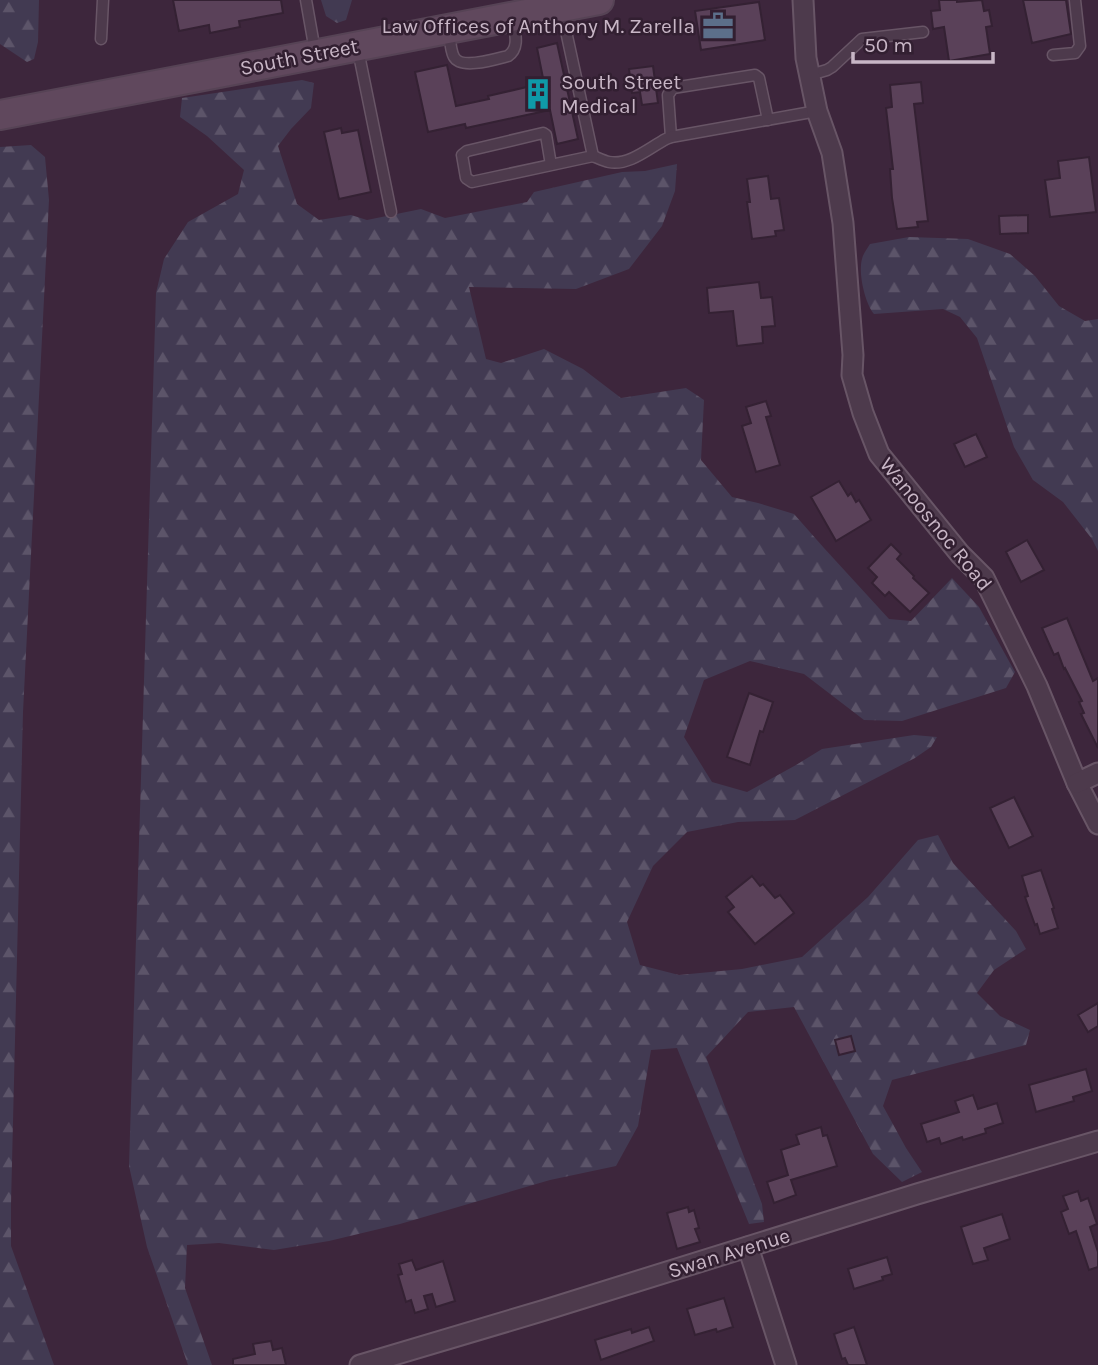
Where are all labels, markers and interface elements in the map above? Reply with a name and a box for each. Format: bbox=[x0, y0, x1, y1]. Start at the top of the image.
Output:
office icon: Law Offices of Anthony M. Zarella bbox=[701, 9, 735, 43]
place label: Law Offices of Anthony M. Zarella bbox=[381, 14, 695, 38]
scale bar bbox=[853, 21, 993, 65]
text: 50 m bbox=[864, 33, 913, 57]
street label: South Street bbox=[238, 34, 360, 80]
place label: South Street Medical bbox=[561, 70, 681, 118]
building icon: South Street Medical bbox=[521, 77, 555, 111]
street label: Wanoosnoc Road bbox=[875, 452, 997, 596]
street label: Swan Avenue bbox=[665, 1223, 793, 1283]

